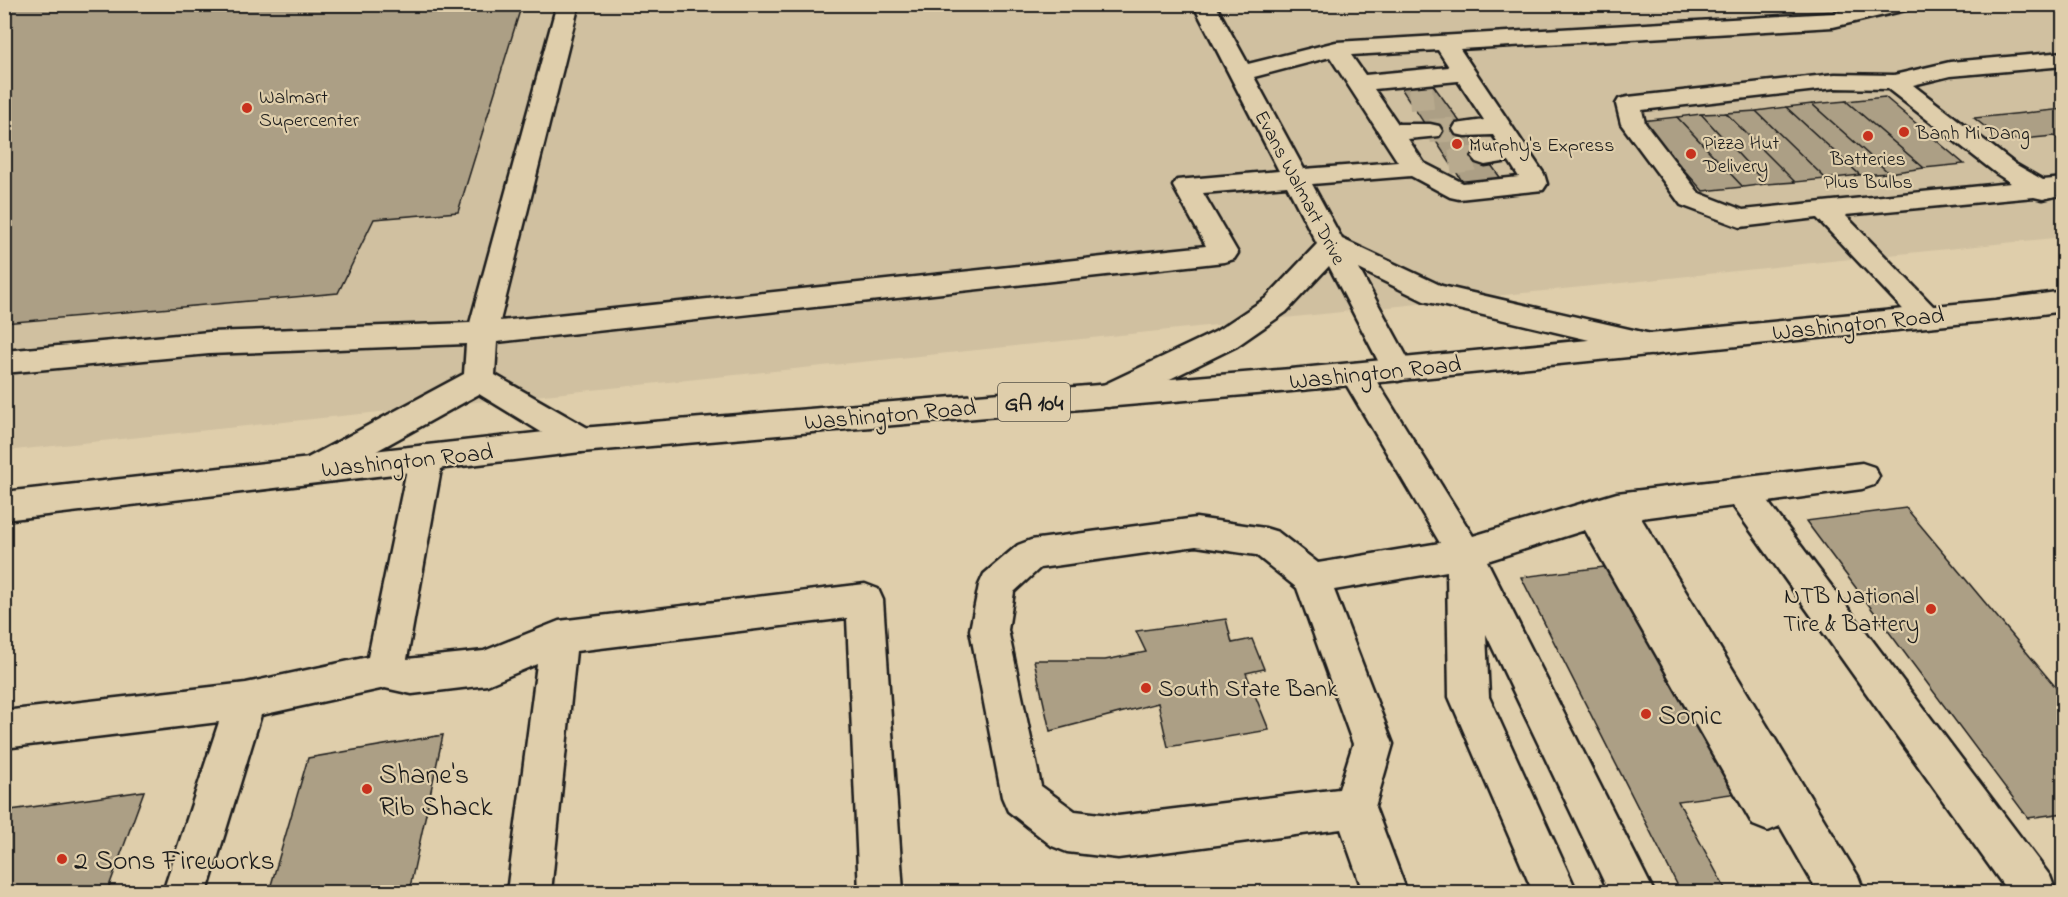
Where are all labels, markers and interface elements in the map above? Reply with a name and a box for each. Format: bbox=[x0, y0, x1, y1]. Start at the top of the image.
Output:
place label: Walmart Supercenter bbox=[259, 84, 360, 136]
marker: Walmart Supercenter bbox=[240, 101, 254, 115]
street label: Evans Walmart Drive bbox=[1246, 106, 1352, 271]
place label: Banh Mi Dang bbox=[1915, 120, 2030, 150]
marker: Banh Mi Dang bbox=[1897, 125, 1911, 139]
marker: Batteries Plus Bulbs bbox=[1861, 129, 1875, 143]
place label: Pizza Hut Delivery bbox=[1702, 130, 1780, 182]
place label: Murphy's Express bbox=[1469, 132, 1614, 161]
marker: Murphy's Express bbox=[1450, 137, 1464, 151]
place label: Batteries Plus Bulbs bbox=[1823, 146, 1913, 198]
marker: Pizza Hut Delivery bbox=[1684, 147, 1698, 161]
street label: Washington Road bbox=[1771, 299, 1946, 352]
street label: Washington Road bbox=[1288, 348, 1463, 401]
road number: GA 104 bbox=[998, 383, 1070, 421]
street label: Washington Road bbox=[803, 391, 978, 441]
street label: Washington Road bbox=[320, 436, 495, 489]
place label: NTB National Tire & Battery bbox=[1783, 580, 1919, 644]
marker: NTB National Tire & Battery bbox=[1924, 602, 1938, 616]
place label: South State Bank bbox=[1158, 673, 1338, 708]
marker: South State Bank bbox=[1139, 681, 1153, 695]
place label: Sonic bbox=[1658, 697, 1722, 738]
marker: Sonic bbox=[1639, 707, 1653, 721]
place label: Shane's Rib Shack bbox=[379, 756, 493, 829]
marker: Shane's Rib Shack bbox=[360, 782, 374, 796]
place label: 2 Sons Fireworks bbox=[74, 842, 275, 883]
marker: 2 Sons Fireworks bbox=[55, 852, 69, 866]

